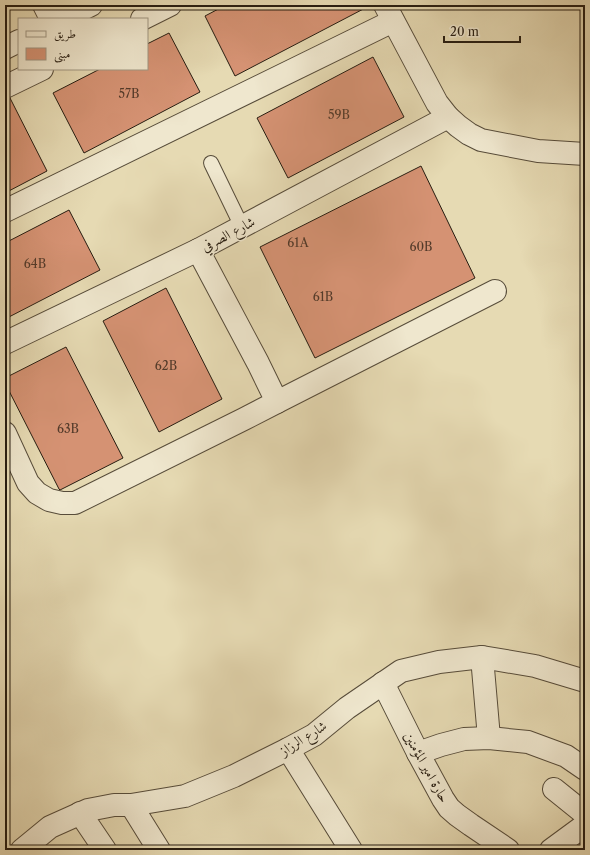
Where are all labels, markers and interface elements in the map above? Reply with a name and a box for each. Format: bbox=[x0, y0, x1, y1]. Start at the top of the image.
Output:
legend bbox=[18, 18, 148, 70]
scale bar bbox=[444, 18, 520, 44]
text: 20 m bbox=[450, 24, 479, 39]
text: طريق bbox=[54, 26, 76, 42]
text: مبنى bbox=[54, 46, 70, 63]
house number: 57B bbox=[119, 86, 139, 101]
house number: 59B bbox=[328, 107, 350, 122]
street label: شارع الصرفي bbox=[198, 212, 259, 258]
house number: 61A bbox=[287, 235, 310, 250]
house number: 60B bbox=[409, 239, 433, 254]
house number: 64B bbox=[24, 256, 46, 271]
house number: 61B bbox=[313, 289, 333, 304]
house number: 62B bbox=[155, 358, 177, 373]
house number: 63B bbox=[57, 421, 79, 436]
street label: شارع الرزاز bbox=[274, 716, 332, 763]
street label: حارة امير المؤمنين bbox=[400, 728, 454, 806]

